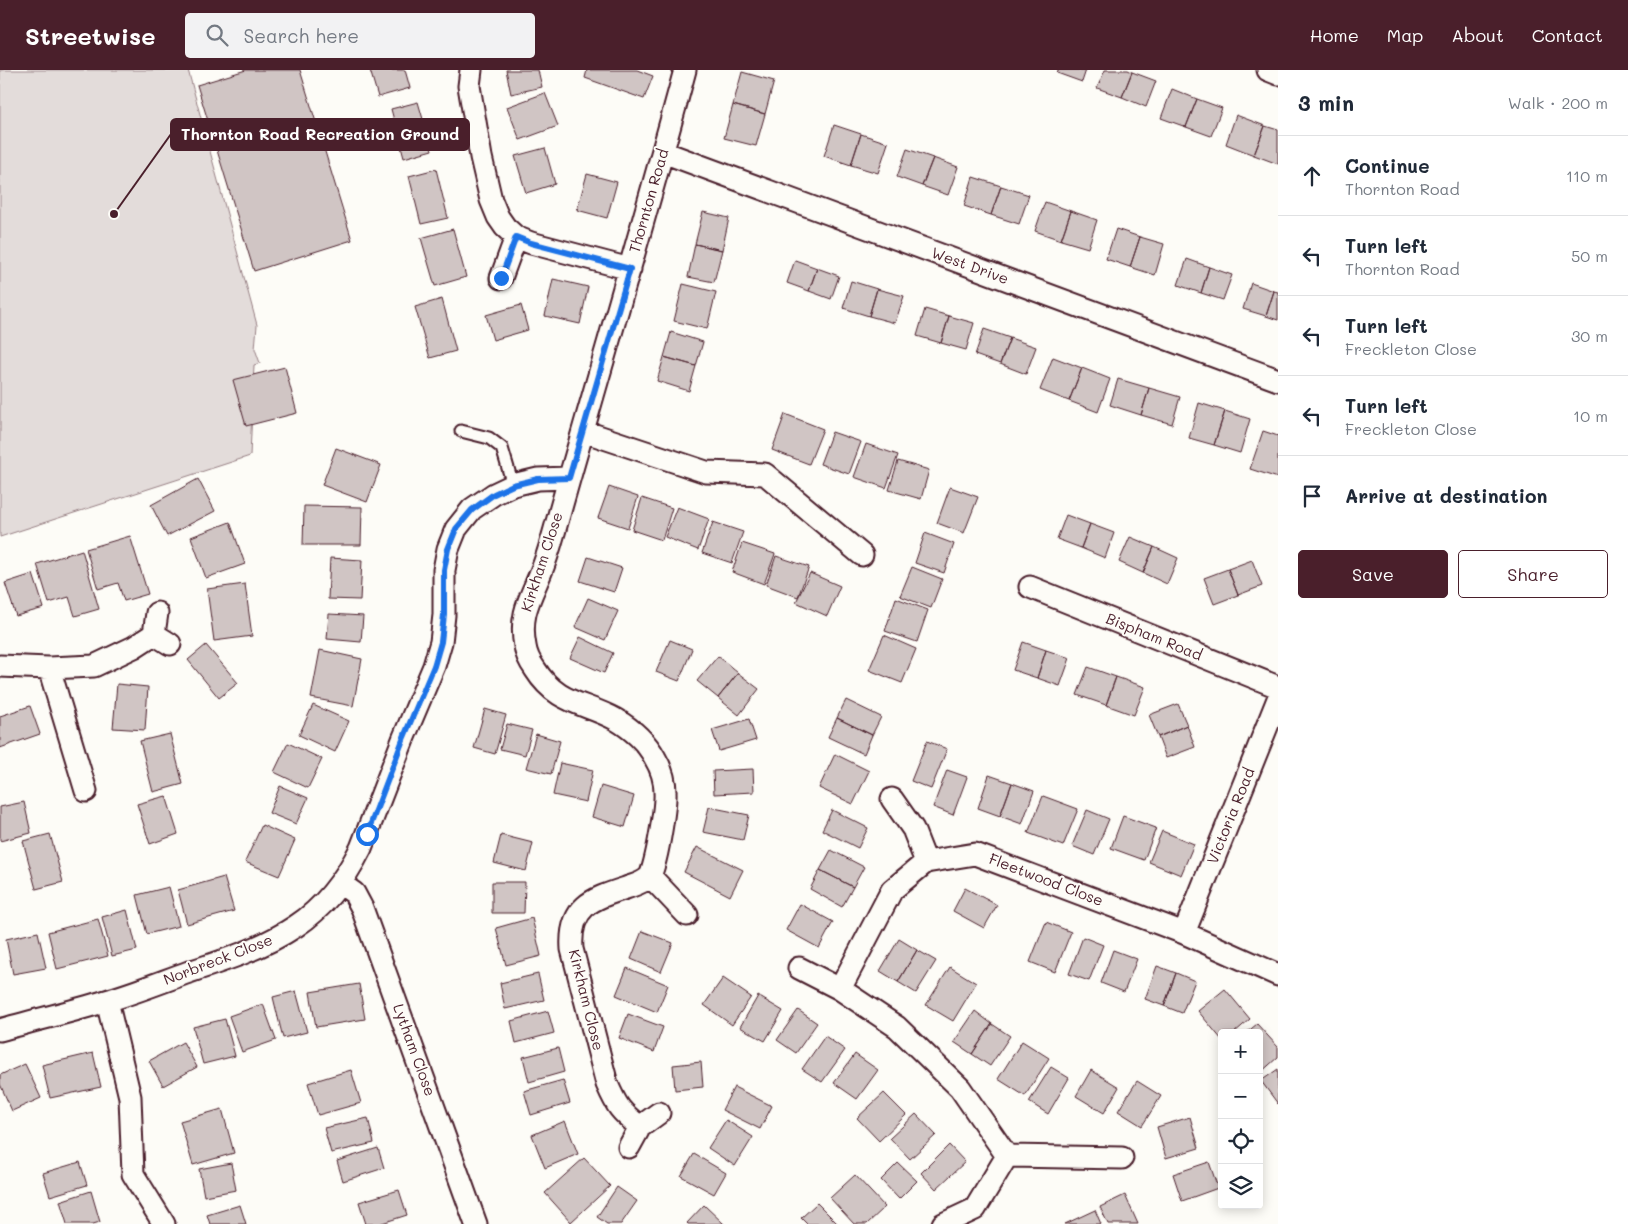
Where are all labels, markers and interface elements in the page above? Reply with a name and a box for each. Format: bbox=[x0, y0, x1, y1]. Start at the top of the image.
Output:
search box bbox=[185, 13, 535, 58]
text: Streetwise bbox=[25, 20, 155, 51]
icon: search bbox=[203, 21, 231, 49]
text: Search here bbox=[243, 23, 359, 48]
text: Home bbox=[1310, 23, 1359, 47]
text: Map bbox=[1387, 23, 1423, 47]
text: About bbox=[1451, 23, 1504, 47]
text: Contact bbox=[1532, 23, 1603, 47]
text: 3 min bbox=[1298, 89, 1354, 116]
text: Walk · 200 m bbox=[1508, 92, 1608, 113]
callout: Thornton Road Recreation Ground bbox=[171, 119, 469, 150]
text: Thornton Road Recreation Ground bbox=[181, 123, 459, 144]
street label: Thornton Road bbox=[624, 146, 672, 255]
text: Continue bbox=[1345, 153, 1430, 178]
icon: ahead bbox=[1298, 162, 1326, 190]
text: 110 m bbox=[1566, 165, 1608, 186]
text: Thornton Road bbox=[1345, 178, 1460, 199]
text: Turn left bbox=[1345, 233, 1428, 258]
street label: West Drive bbox=[929, 242, 1012, 288]
icon: left bbox=[1298, 242, 1326, 270]
text: 50 m bbox=[1571, 245, 1608, 266]
text: Thornton Road bbox=[1345, 258, 1460, 279]
route end bbox=[490, 267, 513, 290]
text: Turn left bbox=[1345, 313, 1428, 338]
icon: left bbox=[1298, 322, 1326, 350]
text: 30 m bbox=[1571, 325, 1608, 346]
text: Freckleton Close bbox=[1345, 338, 1477, 359]
text: Turn left bbox=[1345, 393, 1428, 418]
icon: left bbox=[1298, 402, 1326, 430]
text: 10 m bbox=[1573, 405, 1608, 426]
text: Freckleton Close bbox=[1345, 418, 1477, 439]
icon: arrive bbox=[1298, 482, 1326, 510]
text: Arrive at destination bbox=[1345, 483, 1548, 508]
street label: Kirkham Close bbox=[516, 509, 567, 614]
button: Save bbox=[1298, 550, 1448, 598]
button: Share bbox=[1458, 550, 1608, 598]
street label: Bispham Road bbox=[1103, 608, 1206, 665]
street label: Victoria Road bbox=[1202, 765, 1258, 867]
route start bbox=[356, 823, 379, 846]
street label: Fleetwood Close bbox=[986, 848, 1106, 910]
street label: Norbreck Close bbox=[160, 929, 275, 989]
street label: Kirkham Close bbox=[565, 947, 609, 1052]
street label: Lytham Close bbox=[389, 1001, 441, 1099]
map controls bbox=[1218, 1029, 1263, 1209]
button: + bbox=[1218, 1029, 1263, 1074]
button: − bbox=[1218, 1074, 1263, 1119]
button: locate bbox=[1218, 1119, 1263, 1164]
button: layers bbox=[1218, 1164, 1263, 1209]

